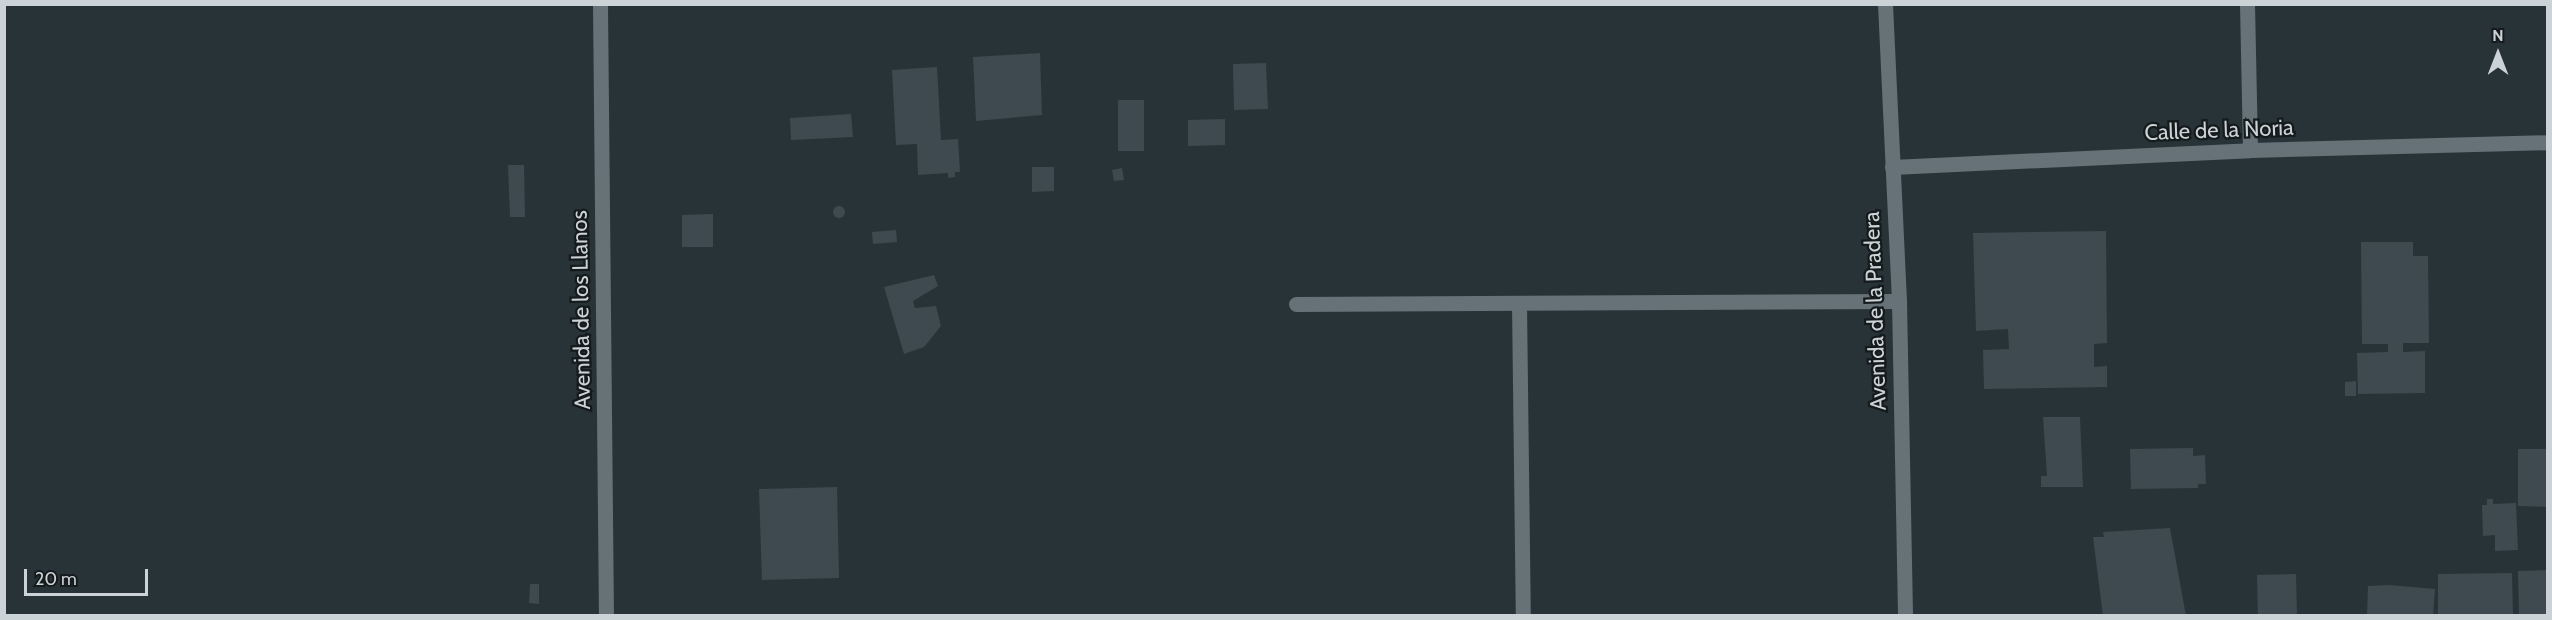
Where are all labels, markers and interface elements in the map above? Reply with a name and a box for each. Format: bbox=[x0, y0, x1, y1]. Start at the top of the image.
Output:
north arrow bbox=[2468, 24, 2528, 84]
text: N bbox=[2492, 26, 2504, 45]
street label: Calle de la Noria bbox=[2144, 114, 2294, 146]
street label: Avenida de los Llanos bbox=[566, 210, 596, 410]
street label: Avenida de la Pradera bbox=[1858, 211, 1892, 411]
scale bar bbox=[27, 557, 152, 595]
text: 20 m bbox=[35, 568, 77, 590]

